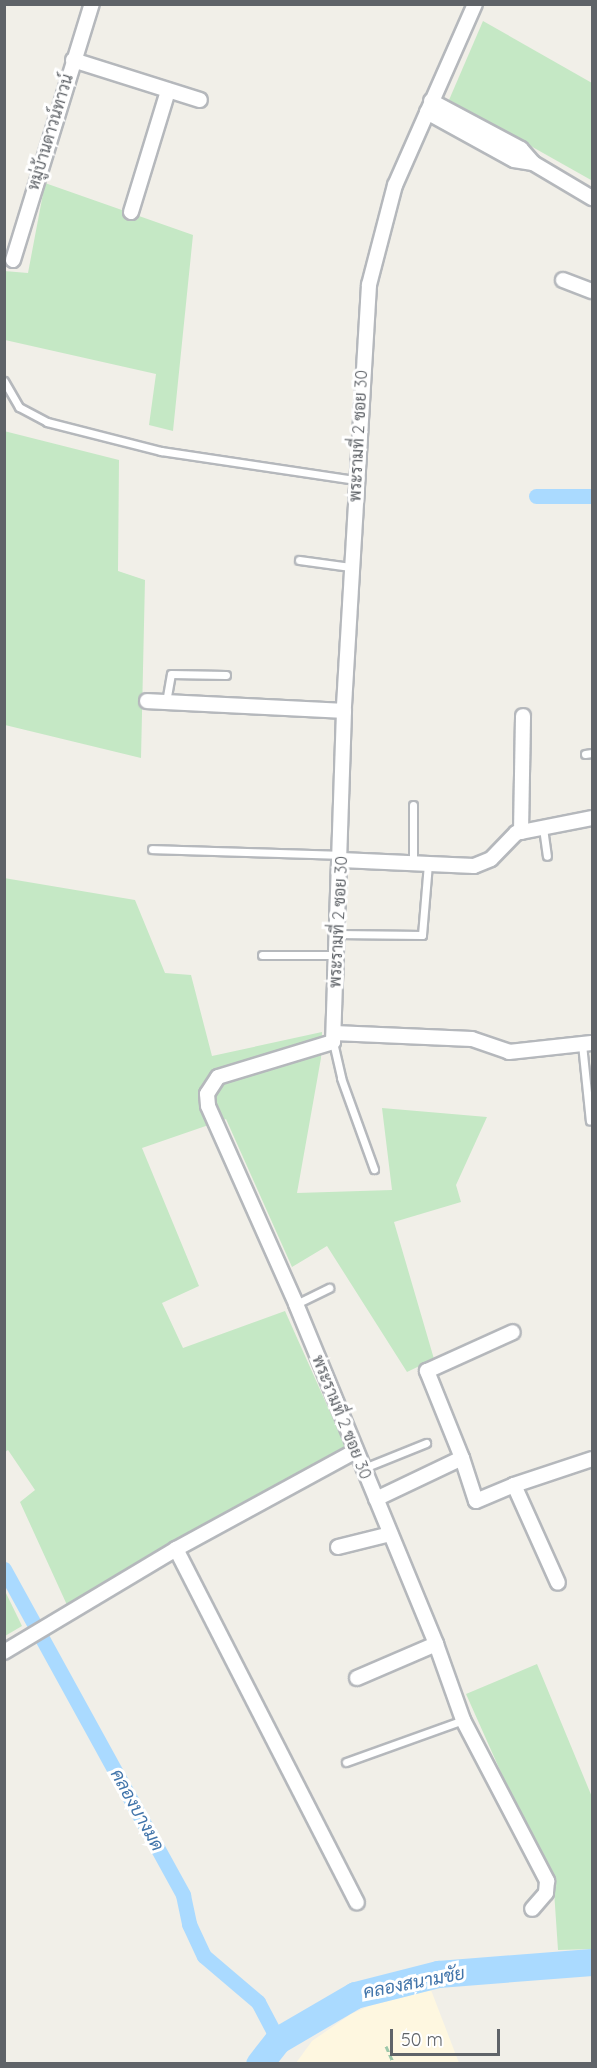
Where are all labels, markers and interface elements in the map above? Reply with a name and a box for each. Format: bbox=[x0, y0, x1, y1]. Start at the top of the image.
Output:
street label: หมู่บ้านดาวน์ทาวน์ bbox=[23, 72, 77, 192]
street label: พระรามที่ 2 ซอย 30 bbox=[345, 370, 371, 502]
street label: พระรามที่ 2 ซอย 30 bbox=[325, 856, 351, 988]
street label: พระรามที่ 2 ซอย 30 bbox=[308, 1352, 376, 1482]
water label: คลองบางมด bbox=[106, 1765, 168, 1855]
water label: คลองสนามชัย bbox=[361, 1963, 467, 2003]
scale bar bbox=[393, 2017, 502, 2055]
text: 50 m bbox=[401, 2028, 443, 2051]

